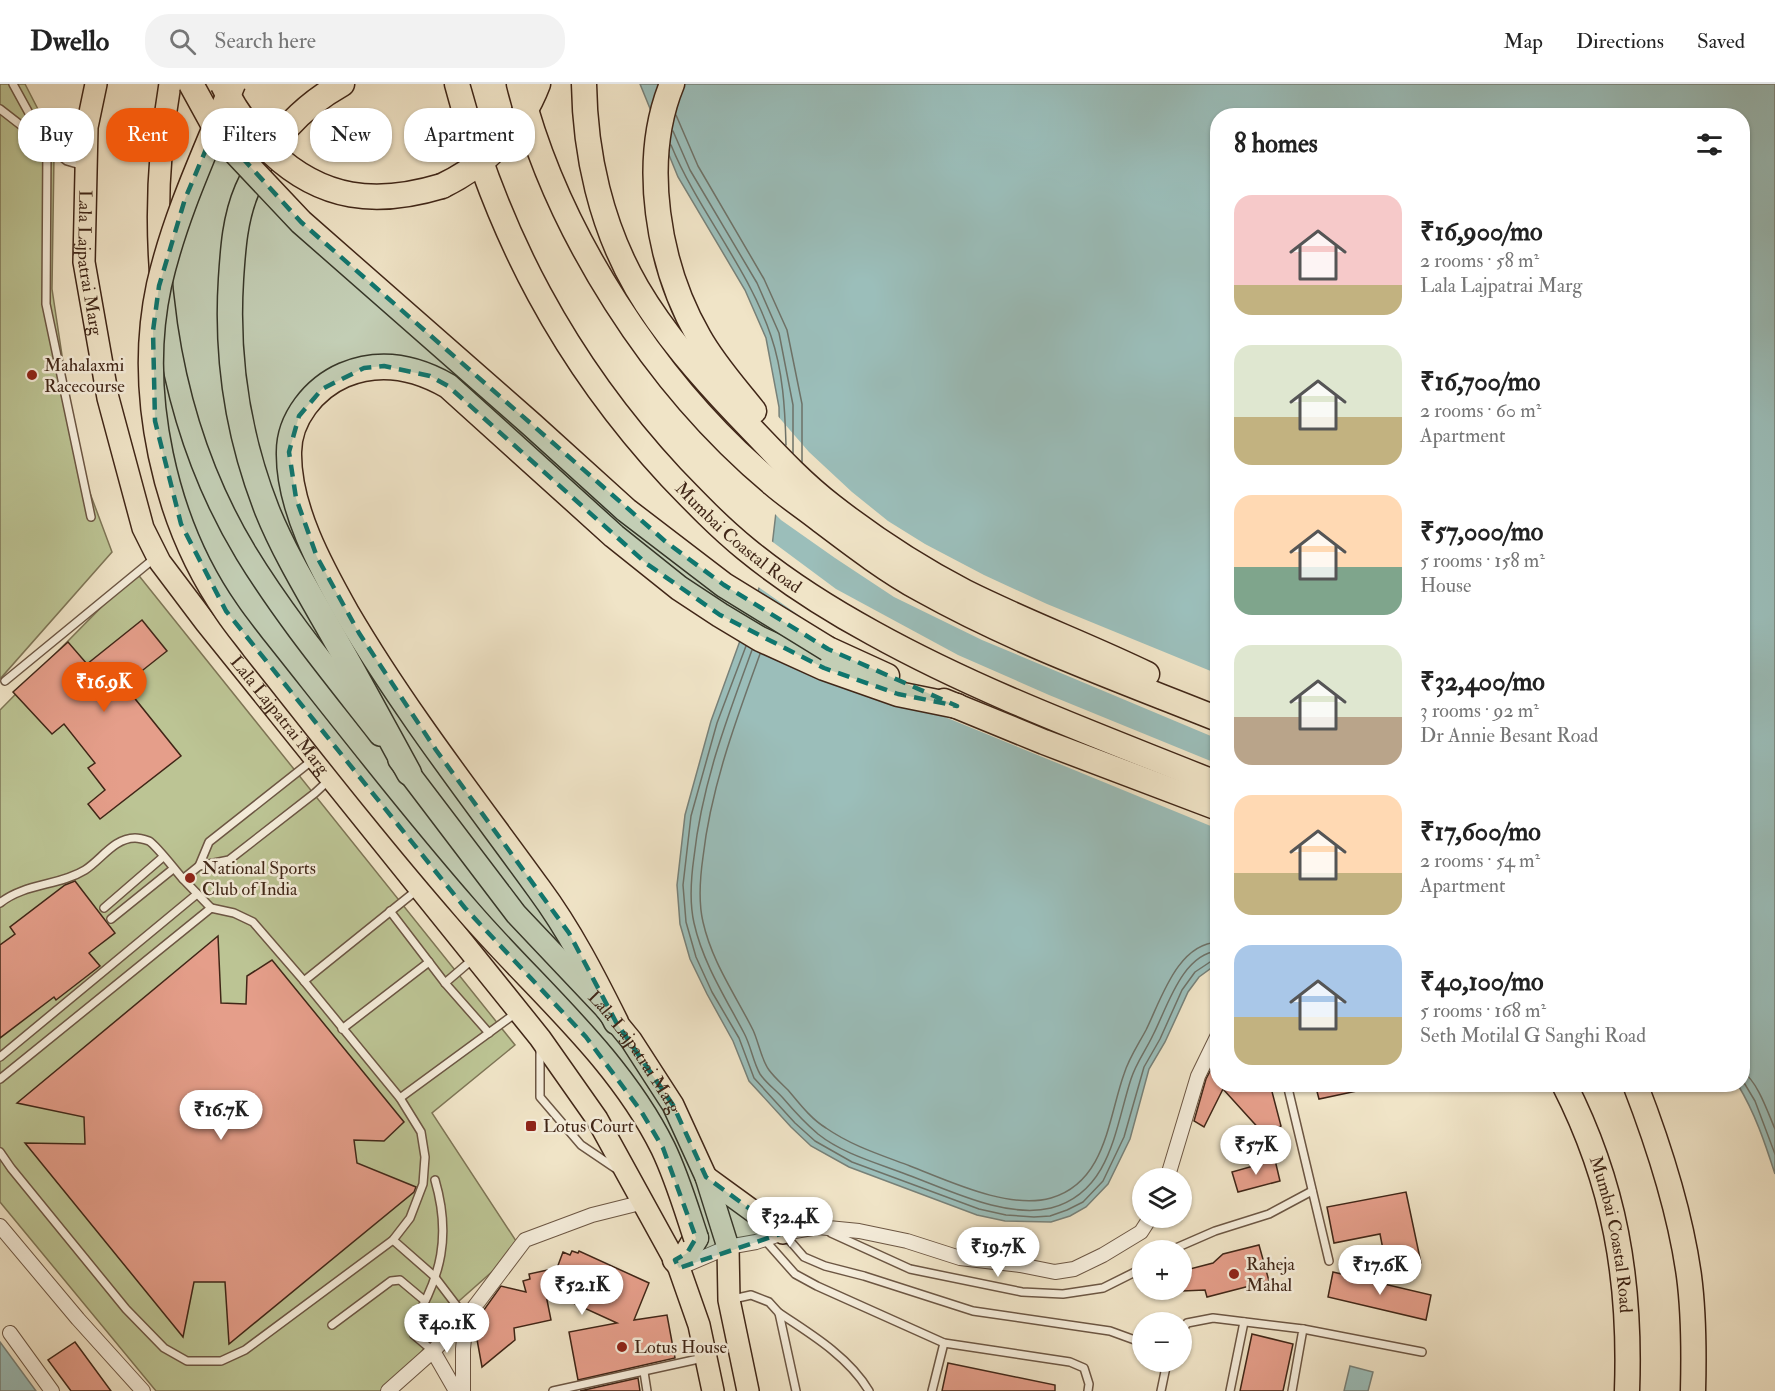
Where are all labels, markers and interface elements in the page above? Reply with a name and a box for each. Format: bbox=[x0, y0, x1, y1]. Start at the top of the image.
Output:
search box bbox=[145, 14, 565, 68]
text: Dwello bbox=[30, 24, 109, 59]
icon: search bbox=[166, 25, 199, 58]
text: Search here bbox=[214, 27, 316, 55]
text: Map bbox=[1503, 28, 1543, 55]
text: Directions bbox=[1576, 28, 1664, 55]
text: Saved bbox=[1697, 28, 1745, 55]
chip: Buy bbox=[18, 108, 94, 162]
chip: Rent bbox=[106, 108, 189, 162]
chip: Filters bbox=[201, 108, 298, 162]
chip: New bbox=[310, 108, 392, 162]
chip: Apartment bbox=[404, 108, 535, 162]
text: 8 homes bbox=[1234, 128, 1318, 160]
icon: filters bbox=[1693, 128, 1726, 161]
street label: Lala Lajpatrai Marg bbox=[72, 190, 108, 338]
text: ₹16,900/mo bbox=[1420, 216, 1543, 248]
icon: home bbox=[1282, 219, 1354, 291]
text: 2 rooms · 58 m² bbox=[1420, 248, 1539, 273]
text: Lala Lajpatrai Marg bbox=[1420, 273, 1582, 298]
place label: Mahalaxmi Racecourse bbox=[44, 354, 125, 398]
text: ₹16,700/mo bbox=[1420, 366, 1540, 398]
marker: Mahalaxmi Racecourse bbox=[25, 368, 39, 382]
icon: home bbox=[1282, 369, 1354, 441]
text: 2 rooms · 60 m² bbox=[1420, 398, 1541, 423]
text: Apartment bbox=[1420, 423, 1505, 448]
street label: Mumbai Coastal Road bbox=[670, 477, 806, 598]
text: ₹57,000/mo bbox=[1420, 516, 1543, 548]
icon: home bbox=[1282, 519, 1354, 591]
text: 5 rooms · 158 m² bbox=[1420, 548, 1545, 573]
text: House bbox=[1420, 573, 1471, 598]
street label: Lala Lajpatrai Marg bbox=[225, 651, 335, 780]
pin: ₹16.9K bbox=[55, 662, 153, 713]
text: ₹32,400/mo bbox=[1420, 666, 1545, 698]
text: ₹16.9K bbox=[76, 669, 132, 694]
icon: home bbox=[1282, 669, 1354, 741]
text: 3 rooms · 92 m² bbox=[1420, 698, 1539, 723]
text: Dr Annie Besant Road bbox=[1420, 723, 1598, 748]
text: ₹17,600/mo bbox=[1420, 816, 1541, 848]
icon: home bbox=[1282, 819, 1354, 891]
text: 2 rooms · 54 m² bbox=[1420, 848, 1540, 873]
place label: National Sports Club of India bbox=[202, 857, 316, 901]
marker: National Sports Club of India bbox=[183, 871, 197, 885]
text: Apartment bbox=[1420, 873, 1505, 898]
text: ₹40,100/mo bbox=[1420, 966, 1544, 998]
icon: home bbox=[1282, 969, 1354, 1041]
street label: Lala Lajpatrai Marg bbox=[583, 986, 687, 1118]
text: 5 rooms · 168 m² bbox=[1420, 998, 1546, 1023]
text: Seth Motilal G Sanghi Road bbox=[1420, 1023, 1646, 1048]
pin: ₹16.7K bbox=[172, 1090, 270, 1141]
text: ₹16.7K bbox=[194, 1097, 248, 1122]
place label: Lotus Court bbox=[543, 1115, 634, 1138]
marker: Lotus Court bbox=[524, 1119, 538, 1133]
pin: ₹57K bbox=[1220, 1125, 1292, 1176]
text: ₹57K bbox=[1234, 1132, 1278, 1157]
street label: Mumbai Coastal Road bbox=[1584, 1153, 1638, 1314]
map controls bbox=[1132, 1168, 1192, 1372]
button: layers bbox=[1132, 1168, 1192, 1228]
pin: ₹32.4K bbox=[741, 1197, 839, 1248]
text: ₹32.4K bbox=[761, 1204, 819, 1229]
pin: ₹19.7K bbox=[949, 1227, 1047, 1278]
text: ₹19.7K bbox=[970, 1234, 1026, 1259]
button: + bbox=[1132, 1240, 1192, 1300]
pin: ₹17.6K bbox=[1331, 1245, 1429, 1296]
text: ₹17.6K bbox=[1352, 1252, 1408, 1277]
place label: Raheja Mahal bbox=[1246, 1253, 1295, 1297]
pin: ₹52.1K bbox=[533, 1265, 631, 1316]
marker: Raheja Mahal bbox=[1227, 1267, 1241, 1281]
text: ₹52.1K bbox=[554, 1272, 610, 1297]
pin: ₹40.1K bbox=[398, 1303, 496, 1354]
text: ₹40.1K bbox=[418, 1310, 476, 1335]
button: − bbox=[1132, 1312, 1192, 1372]
place label: Lotus House bbox=[634, 1336, 728, 1359]
marker: Lotus House bbox=[615, 1340, 629, 1354]

